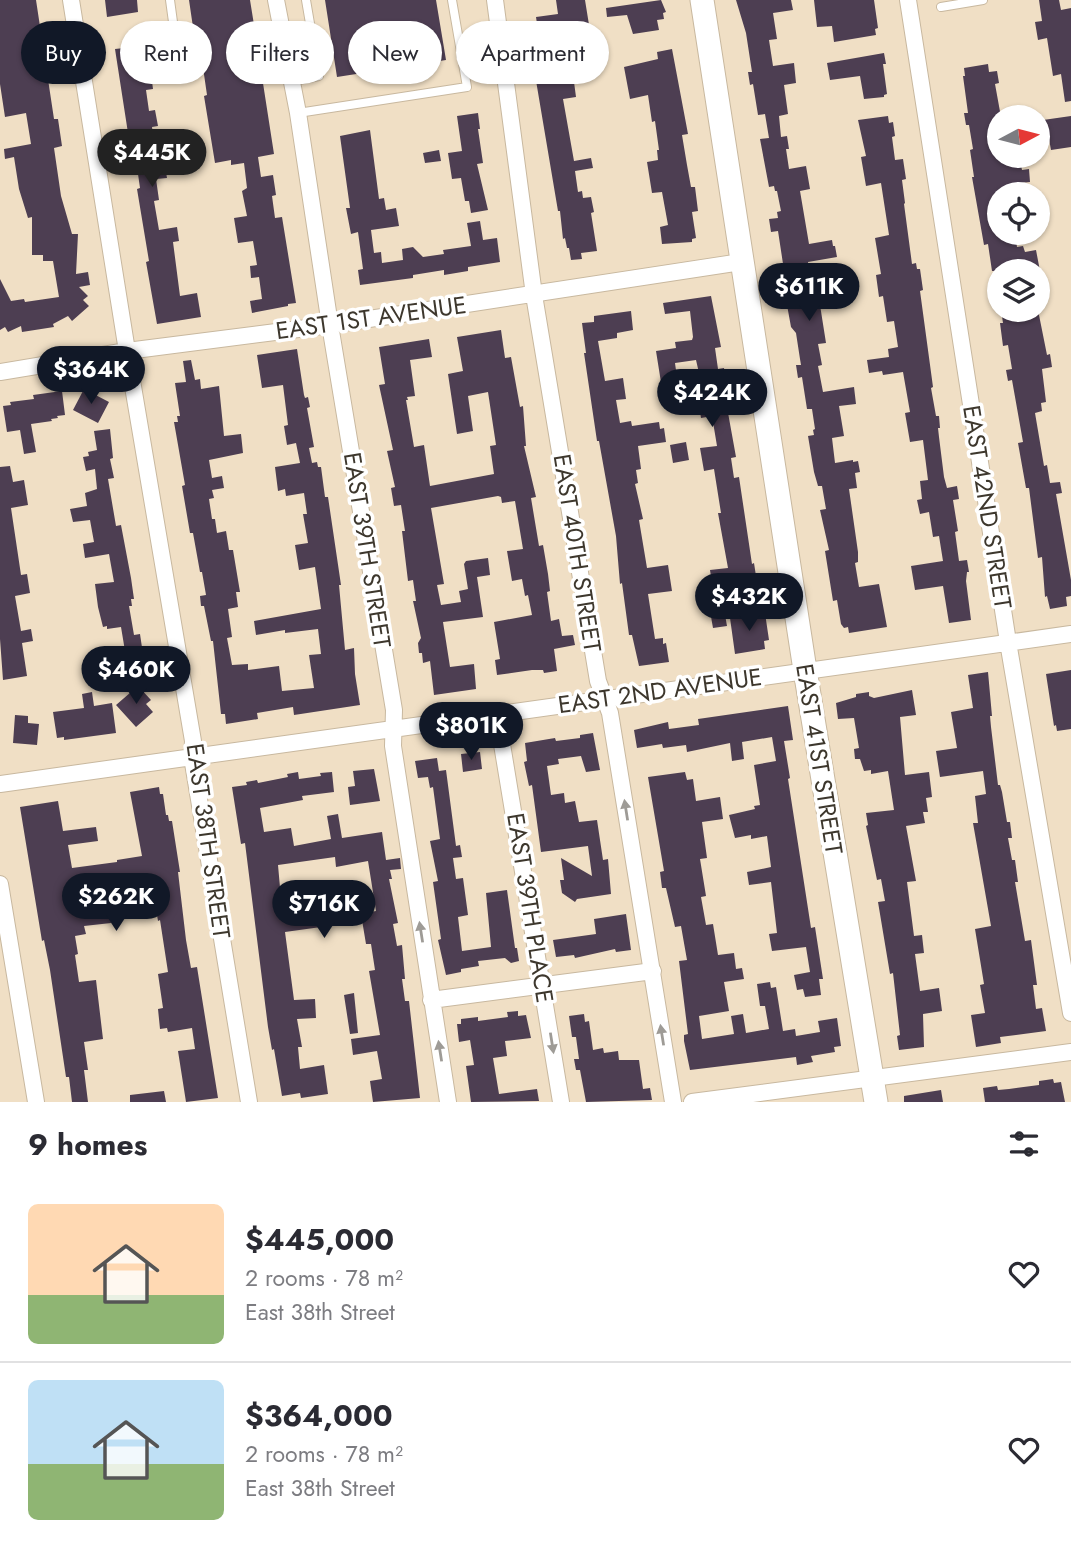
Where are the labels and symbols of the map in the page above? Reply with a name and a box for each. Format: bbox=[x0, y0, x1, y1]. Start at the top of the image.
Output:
north arrow bbox=[987, 105, 1050, 168]
pin: $445K bbox=[103, 130, 201, 189]
pin: $611K bbox=[760, 264, 858, 323]
street label: EAST 1ST AVENUE bbox=[273, 287, 469, 348]
pin: $364K bbox=[42, 346, 140, 406]
pin: $424K bbox=[663, 370, 761, 429]
street label: EAST 42ND STREET bbox=[954, 403, 1021, 611]
street label: EAST 39TH STREET bbox=[335, 450, 400, 650]
street label: EAST 40TH STREET bbox=[545, 452, 610, 654]
pin: $432K bbox=[700, 574, 798, 633]
pin: $460K bbox=[87, 646, 185, 706]
street label: EAST 2ND AVENUE bbox=[556, 659, 764, 722]
street label: EAST 41ST STREET bbox=[787, 661, 852, 857]
pin: $801K bbox=[422, 702, 520, 762]
street label: EAST 38TH STREET bbox=[177, 741, 240, 941]
one-way arrow bbox=[620, 799, 631, 821]
street label: EAST 39TH PLACE bbox=[498, 811, 563, 1005]
pin: $262K bbox=[67, 874, 165, 933]
pin: $716K bbox=[275, 880, 373, 940]
one-way arrow bbox=[415, 921, 426, 943]
one-way arrow bbox=[657, 1023, 668, 1045]
one-way arrow bbox=[547, 1032, 558, 1054]
one-way arrow bbox=[434, 1040, 445, 1062]

